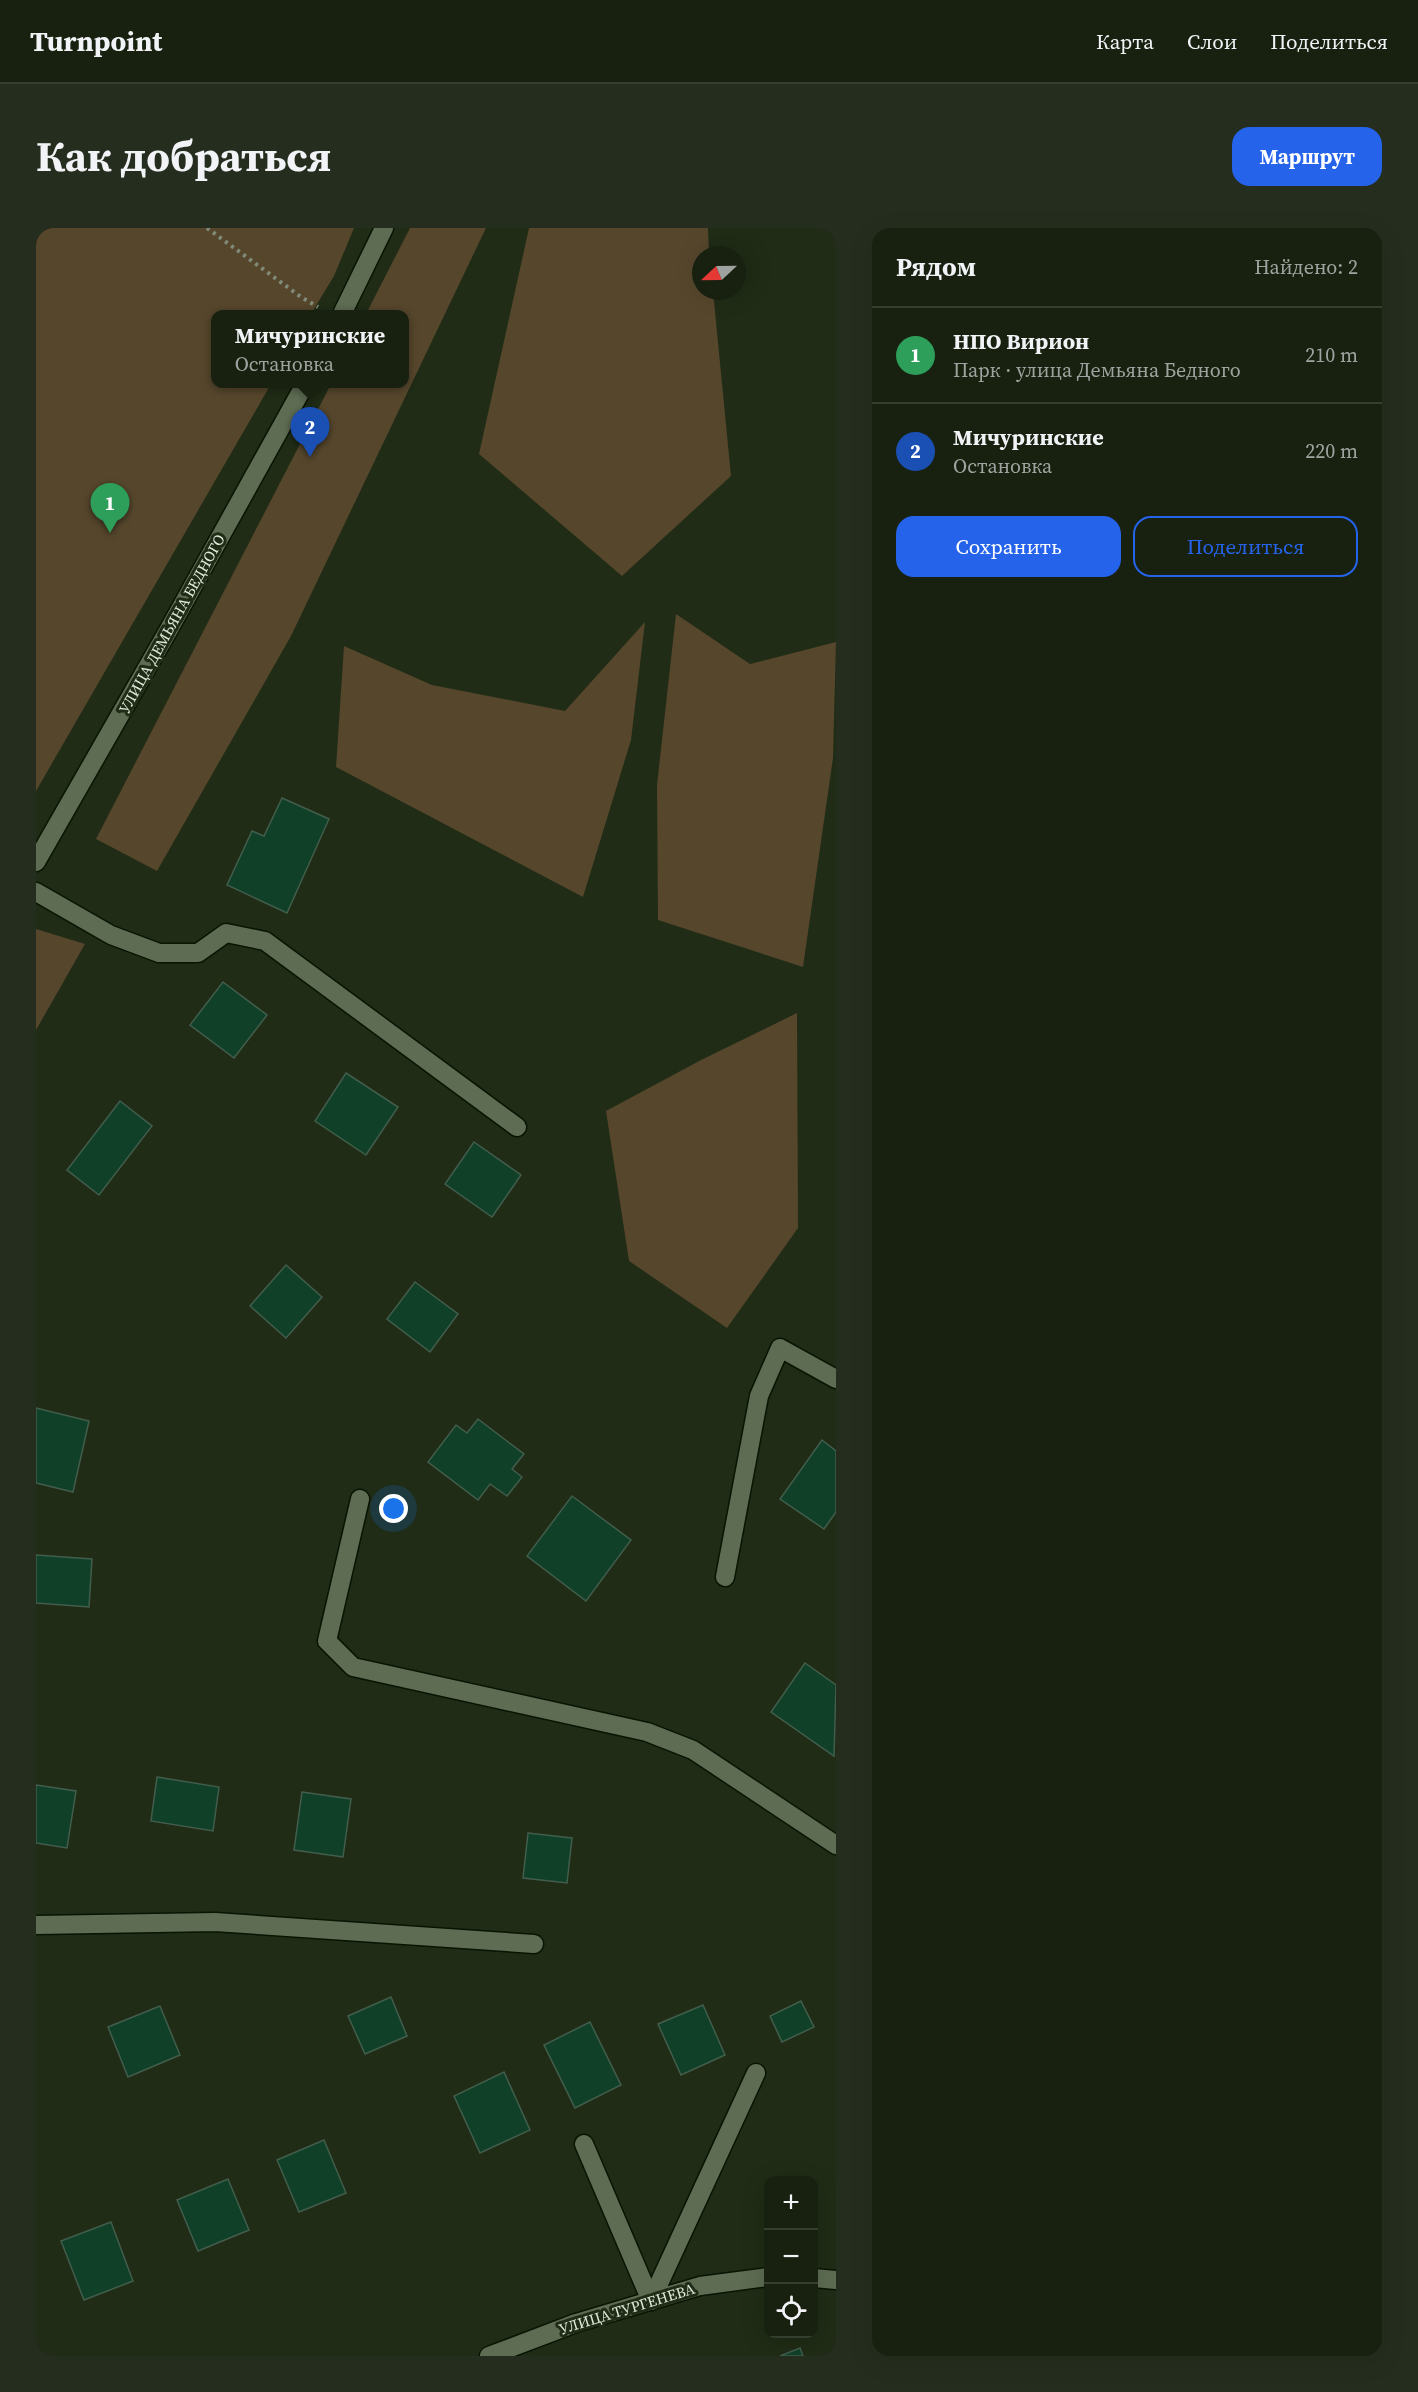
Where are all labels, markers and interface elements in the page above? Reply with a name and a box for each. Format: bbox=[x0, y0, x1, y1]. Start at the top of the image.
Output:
text: Turnpoint bbox=[30, 22, 162, 60]
text: Карта bbox=[1096, 27, 1154, 56]
text: Слои bbox=[1187, 27, 1237, 56]
text: Поделиться bbox=[1270, 27, 1388, 56]
text: Как добраться bbox=[36, 127, 331, 185]
button: Маршрут bbox=[1232, 127, 1382, 186]
north arrow bbox=[692, 246, 746, 300]
text: Рядом bbox=[896, 249, 976, 285]
text: Найдено: 2 bbox=[1254, 253, 1358, 281]
popup bbox=[211, 310, 409, 388]
text: Мичуринские bbox=[235, 320, 385, 350]
text: НПО Вирион bbox=[953, 326, 1089, 356]
text: 1 bbox=[910, 341, 921, 369]
text: 210 m bbox=[1305, 341, 1358, 369]
text: Остановка bbox=[235, 350, 334, 378]
text: Парк · улица Демьяна Бедного bbox=[953, 356, 1241, 384]
pin: 2 bbox=[290, 408, 330, 457]
text: Мичуринские bbox=[953, 422, 1104, 452]
text: 2 bbox=[910, 437, 921, 465]
text: 220 m bbox=[1305, 437, 1358, 465]
text: Остановка bbox=[953, 452, 1052, 480]
pin: 1 bbox=[90, 484, 130, 533]
button: Сохранить bbox=[896, 516, 1121, 577]
button: Поделиться bbox=[1133, 516, 1358, 577]
street label: УЛИЦА ДЕМЬЯНА БЕДНОГО bbox=[113, 530, 230, 717]
your location bbox=[379, 1494, 408, 1523]
map controls bbox=[764, 2176, 818, 2338]
button: + bbox=[764, 2176, 818, 2230]
button: − bbox=[764, 2230, 818, 2284]
street label: УЛИЦА ТУРГЕНЕВА bbox=[556, 2278, 697, 2339]
button: locate bbox=[764, 2284, 818, 2338]

